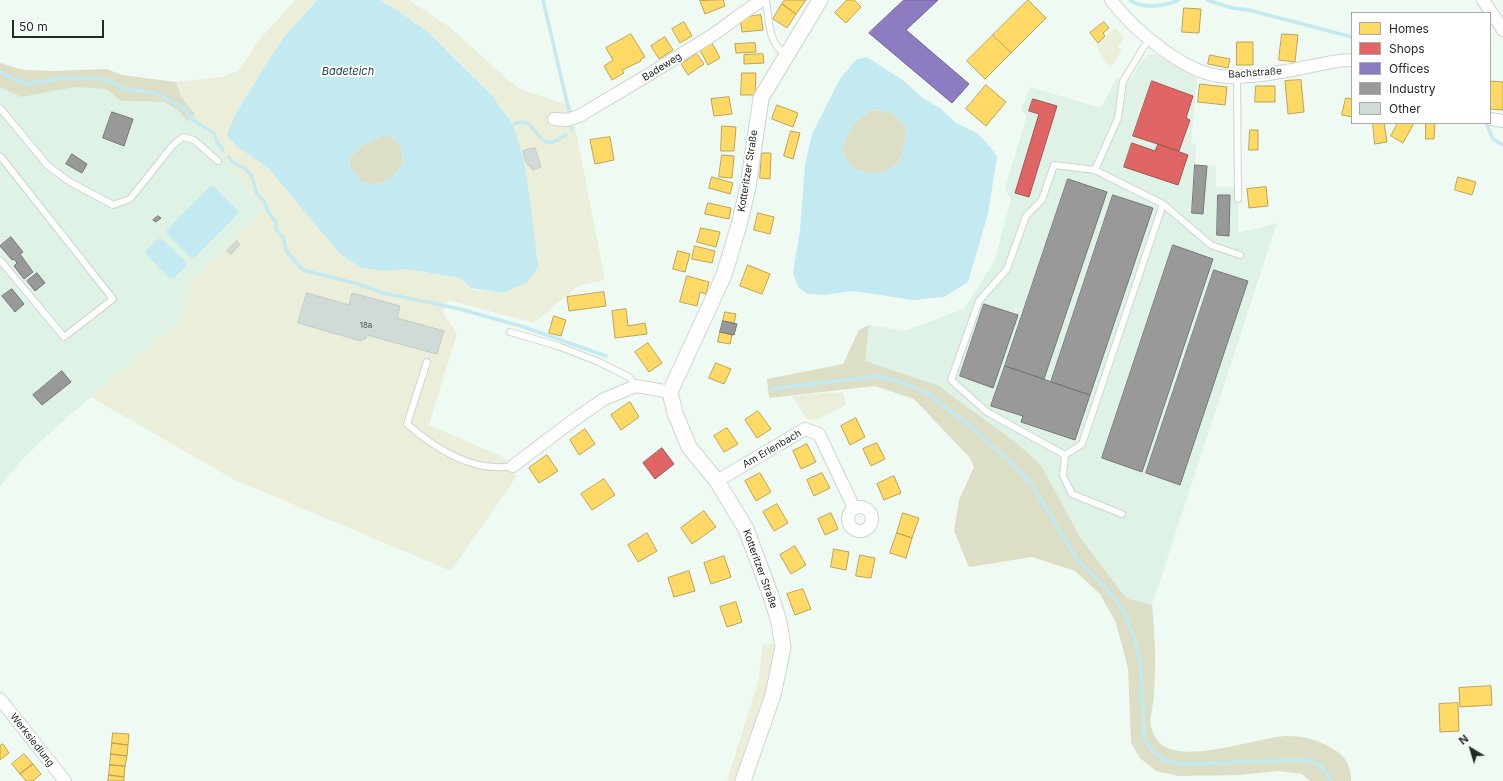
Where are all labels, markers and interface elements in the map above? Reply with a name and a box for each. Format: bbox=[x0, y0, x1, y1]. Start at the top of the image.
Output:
scale bar bbox=[14, 12, 106, 38]
legend bbox=[1351, 12, 1491, 124]
text: 50 m bbox=[19, 19, 48, 34]
text: Homes bbox=[1389, 21, 1429, 36]
text: Shops bbox=[1389, 41, 1425, 56]
street label: Badeweg bbox=[640, 50, 684, 84]
text: Offices bbox=[1389, 61, 1430, 76]
water label: Badeteich bbox=[322, 65, 374, 79]
street label: Bachstraße bbox=[1228, 65, 1282, 81]
text: Industry bbox=[1389, 81, 1435, 96]
text: Other bbox=[1389, 101, 1421, 116]
street label: Kotteritzer Straße bbox=[736, 129, 760, 213]
house number: 18a bbox=[360, 321, 372, 331]
street label: Am Erlenbach bbox=[740, 427, 804, 471]
street label: Kotteritzer Straße bbox=[740, 528, 780, 610]
street label: Werksiedlung bbox=[7, 711, 57, 769]
north arrow bbox=[1451, 729, 1491, 769]
text: N bbox=[1456, 731, 1471, 748]

